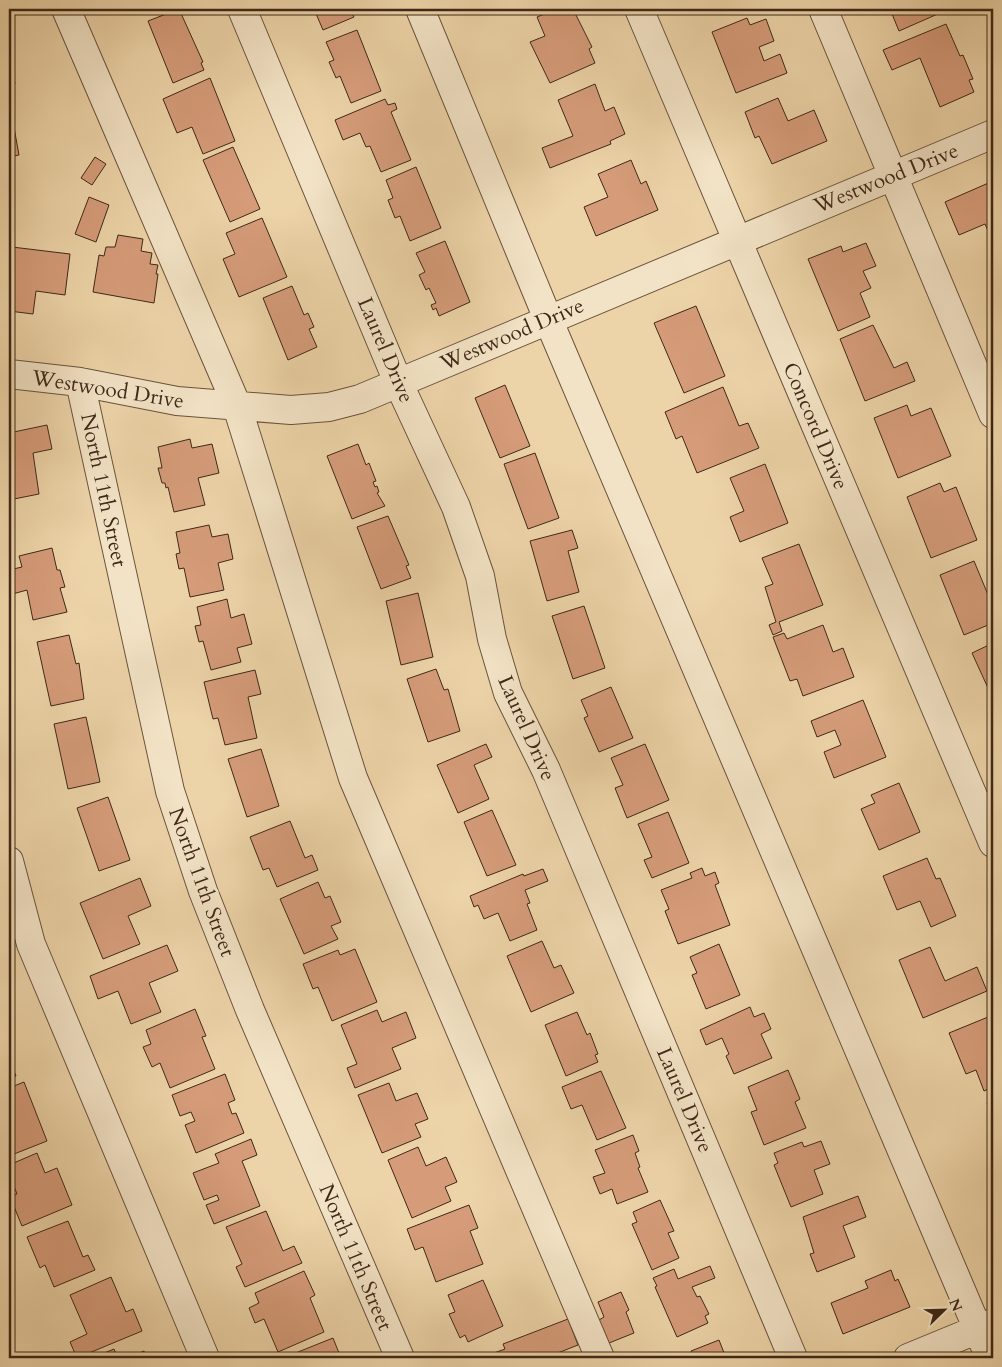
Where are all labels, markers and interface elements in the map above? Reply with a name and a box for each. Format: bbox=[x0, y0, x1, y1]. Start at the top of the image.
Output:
street label: Westwood Drive bbox=[809, 136, 963, 221]
street label: Westwood Drive bbox=[435, 291, 589, 378]
street label: Laurel Drive bbox=[350, 293, 421, 408]
street label: Concord Drive bbox=[776, 358, 855, 494]
street label: Westwood Drive bbox=[29, 363, 186, 416]
street label: North 11th Street bbox=[73, 411, 134, 570]
street label: Laurel Drive bbox=[490, 671, 563, 785]
street label: North 11th Street bbox=[161, 804, 242, 961]
street label: Laurel Drive bbox=[649, 1043, 720, 1158]
street label: North 11th Street bbox=[312, 1179, 400, 1335]
north arrow bbox=[920, 1284, 970, 1334]
text: N bbox=[944, 1296, 967, 1314]

